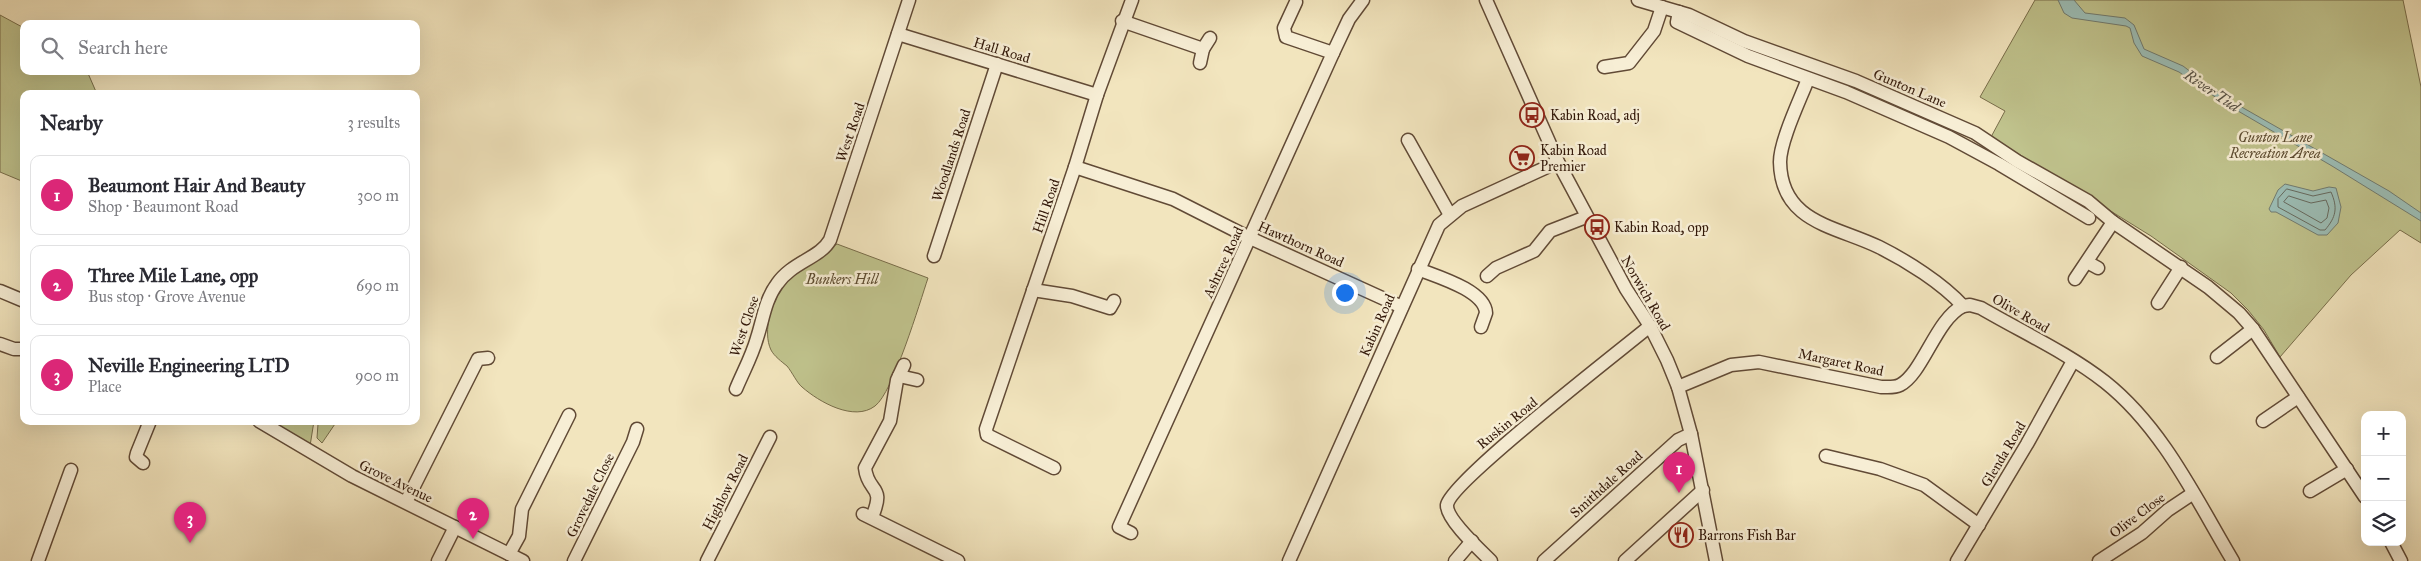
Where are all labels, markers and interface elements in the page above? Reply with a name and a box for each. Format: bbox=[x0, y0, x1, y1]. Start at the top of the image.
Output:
search box bbox=[20, 20, 420, 75]
icon: search bbox=[38, 34, 66, 62]
street label: Hall Road bbox=[971, 34, 1032, 67]
text: Search here bbox=[78, 36, 168, 59]
street label: Gunton Lane bbox=[1871, 65, 1949, 112]
water label: River Tud bbox=[2180, 65, 2244, 117]
street label: West Road bbox=[832, 100, 869, 164]
bus stop icon: Kabin Road, adj bbox=[1519, 102, 1545, 128]
street label: Woodlands Road bbox=[929, 107, 974, 204]
place label: Kabin Road, adj bbox=[1550, 107, 1640, 124]
text: Nearby bbox=[40, 110, 103, 136]
text: 3 results bbox=[347, 113, 400, 132]
park label: Gunton Lane Recreation Area bbox=[2228, 129, 2321, 162]
place label: Kabin Road Premier bbox=[1540, 142, 1607, 175]
supermarket icon: Kabin Road Premier bbox=[1509, 145, 1535, 171]
text: Beaumont Hair And Beauty bbox=[88, 174, 305, 197]
street label: Hill Road bbox=[1029, 177, 1064, 236]
text: 1 bbox=[54, 186, 60, 205]
text: 300 m bbox=[357, 186, 399, 205]
text: Shop · Beaumont Road bbox=[88, 197, 239, 216]
bus stop icon: Kabin Road, opp bbox=[1584, 214, 1610, 240]
street label: Hawthorn Road bbox=[1255, 218, 1347, 271]
place label: Kabin Road, opp bbox=[1614, 219, 1709, 236]
street label: Ashtree Road bbox=[1199, 224, 1247, 302]
street label: Norwich Road bbox=[1617, 253, 1674, 334]
text: Three Mile Lane, opp bbox=[88, 264, 258, 287]
park label: Bunkers Hill bbox=[805, 271, 879, 288]
text: 2 bbox=[53, 276, 61, 295]
text: 690 m bbox=[356, 276, 399, 295]
your location bbox=[1332, 280, 1358, 306]
text: Bus stop · Grove Avenue bbox=[88, 287, 246, 306]
street label: Olive Road bbox=[1989, 290, 2052, 337]
street label: Kabin Road bbox=[1356, 291, 1399, 359]
street label: West Close bbox=[726, 293, 763, 359]
street label: Margaret Road bbox=[1797, 345, 1885, 380]
text: Neville Engineering LTD bbox=[88, 354, 289, 377]
text: 3 bbox=[54, 366, 60, 385]
text: 900 m bbox=[355, 366, 399, 385]
text: Place bbox=[88, 377, 122, 396]
street label: Ruskin Road bbox=[1474, 394, 1541, 453]
map controls bbox=[2361, 411, 2406, 546]
button: + bbox=[2361, 411, 2406, 456]
street label: Glenda Road bbox=[1977, 419, 2030, 490]
street label: Smithdale Road bbox=[1567, 447, 1646, 521]
street label: Grovedale Close bbox=[563, 450, 618, 540]
street label: Highlow Road bbox=[699, 451, 752, 533]
pin: 1 bbox=[1663, 452, 1695, 493]
street label: Grove Avenue bbox=[356, 456, 436, 507]
button: − bbox=[2361, 456, 2406, 501]
street label: Olive Close bbox=[2106, 489, 2168, 542]
pin: 2 bbox=[457, 498, 489, 539]
button: layers bbox=[2361, 501, 2406, 546]
pin: 3 bbox=[174, 502, 206, 543]
restaurant icon: Barrons Fish Bar bbox=[1668, 522, 1694, 548]
place label: Barrons Fish Bar bbox=[1698, 527, 1797, 544]

